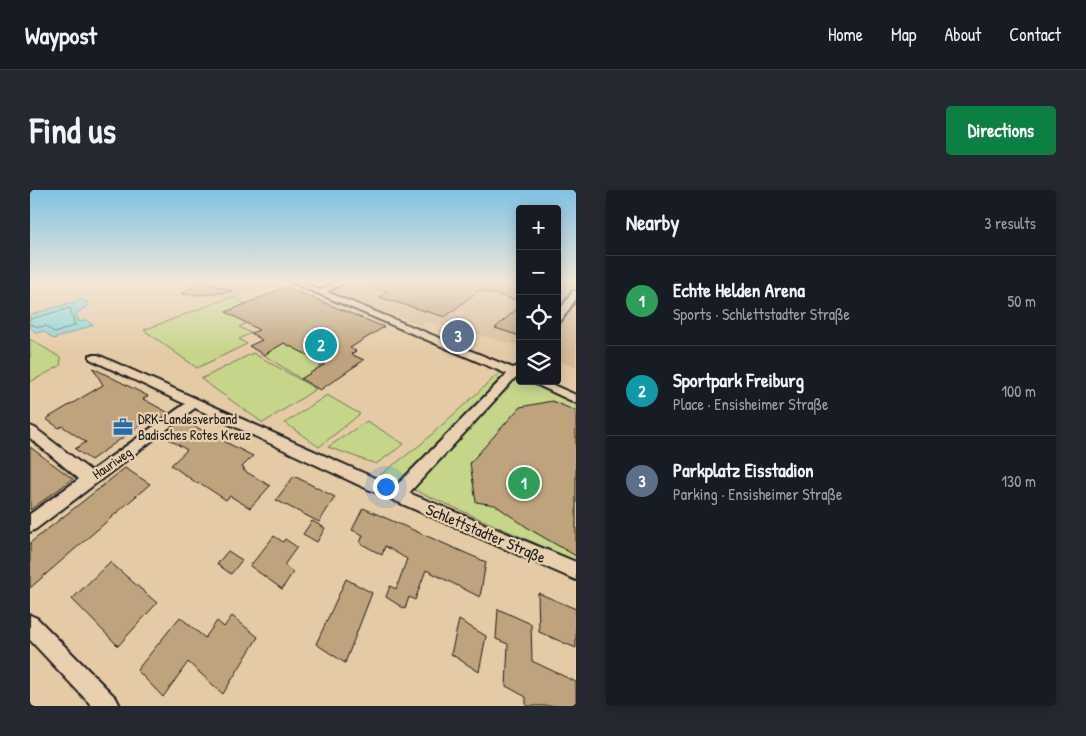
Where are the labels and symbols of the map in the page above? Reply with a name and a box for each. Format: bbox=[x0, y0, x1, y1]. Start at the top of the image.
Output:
pin: 3 bbox=[442, 317, 474, 355]
pin: 2 bbox=[305, 326, 337, 364]
place label: DRK-Landesverband Badisches Rotes Kreuz bbox=[138, 409, 251, 444]
office icon: DRK-Landesverband Badisches Rotes Kreuz bbox=[112, 416, 134, 438]
street label: Hauriweg bbox=[88, 442, 136, 484]
pin: 1 bbox=[508, 464, 540, 502]
your location bbox=[373, 474, 399, 500]
street label: Schlettstadter Straße bbox=[423, 498, 550, 568]

